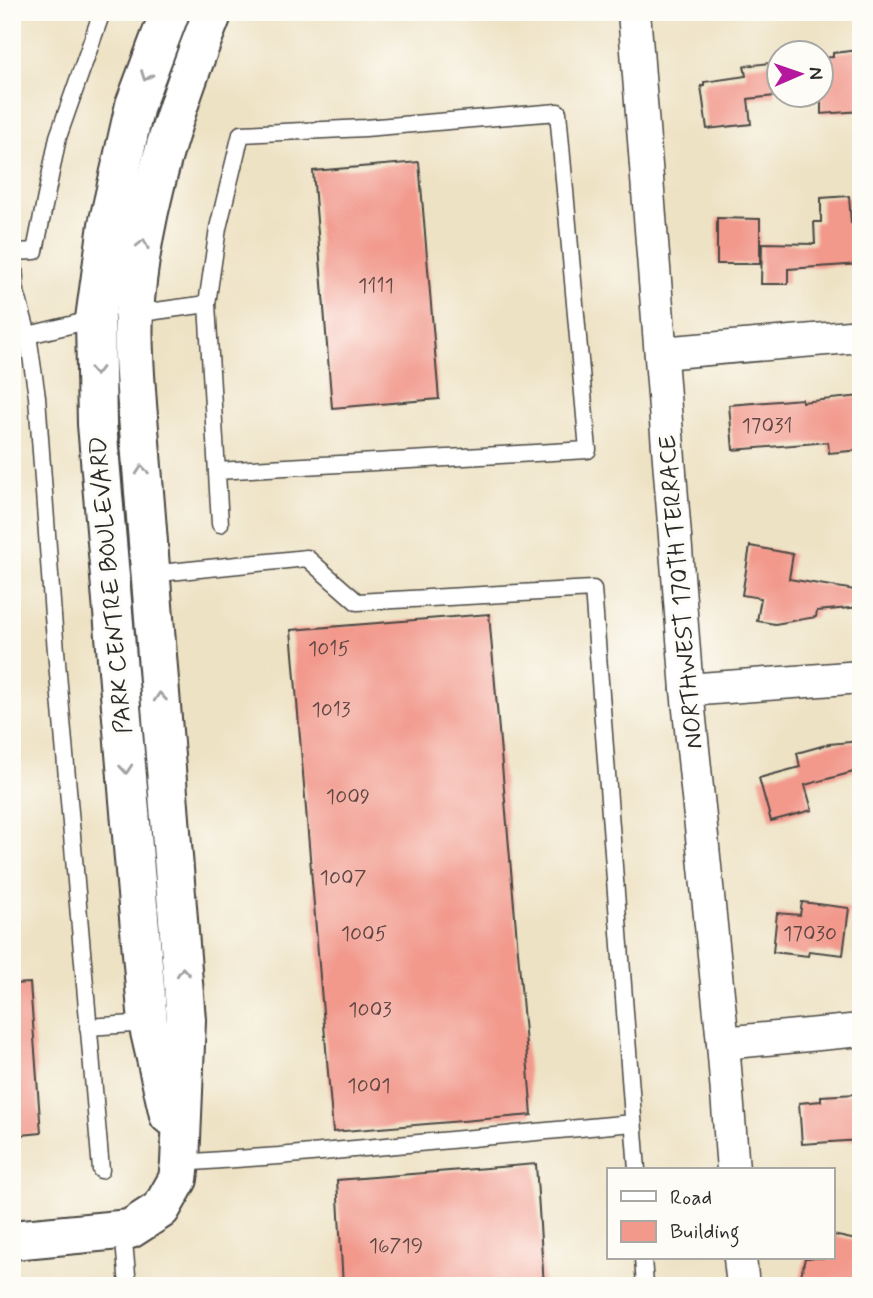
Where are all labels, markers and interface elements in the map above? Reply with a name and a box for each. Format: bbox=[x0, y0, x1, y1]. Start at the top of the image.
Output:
north arrow bbox=[764, 38, 834, 108]
text: N bbox=[803, 67, 828, 80]
one-way arrow bbox=[140, 70, 154, 82]
one-way arrow bbox=[135, 238, 149, 250]
house number: 1111 bbox=[358, 272, 394, 300]
one-way arrow bbox=[88, 366, 104, 377]
house number: 17031 bbox=[741, 412, 793, 440]
street label: NORTHWEST 170TH TERRACE bbox=[652, 433, 711, 750]
street label: PARK CENTRE BOULEVARD bbox=[83, 435, 140, 735]
one-way arrow bbox=[135, 464, 150, 475]
house number: 1015 bbox=[308, 635, 350, 663]
one-way arrow bbox=[153, 691, 168, 702]
house number: 1013 bbox=[311, 696, 351, 724]
one-way arrow bbox=[118, 764, 133, 775]
house number: 1009 bbox=[326, 783, 370, 811]
house number: 1007 bbox=[320, 864, 367, 892]
house number: 1005 bbox=[341, 920, 387, 948]
house number: 17030 bbox=[783, 920, 837, 948]
one-way arrow bbox=[176, 967, 191, 978]
house number: 1003 bbox=[348, 996, 392, 1024]
house number: 1001 bbox=[347, 1072, 391, 1100]
legend bbox=[607, 1168, 834, 1260]
text: Road bbox=[670, 1184, 712, 1212]
text: Building bbox=[670, 1218, 740, 1248]
house number: 16719 bbox=[369, 1232, 423, 1260]

